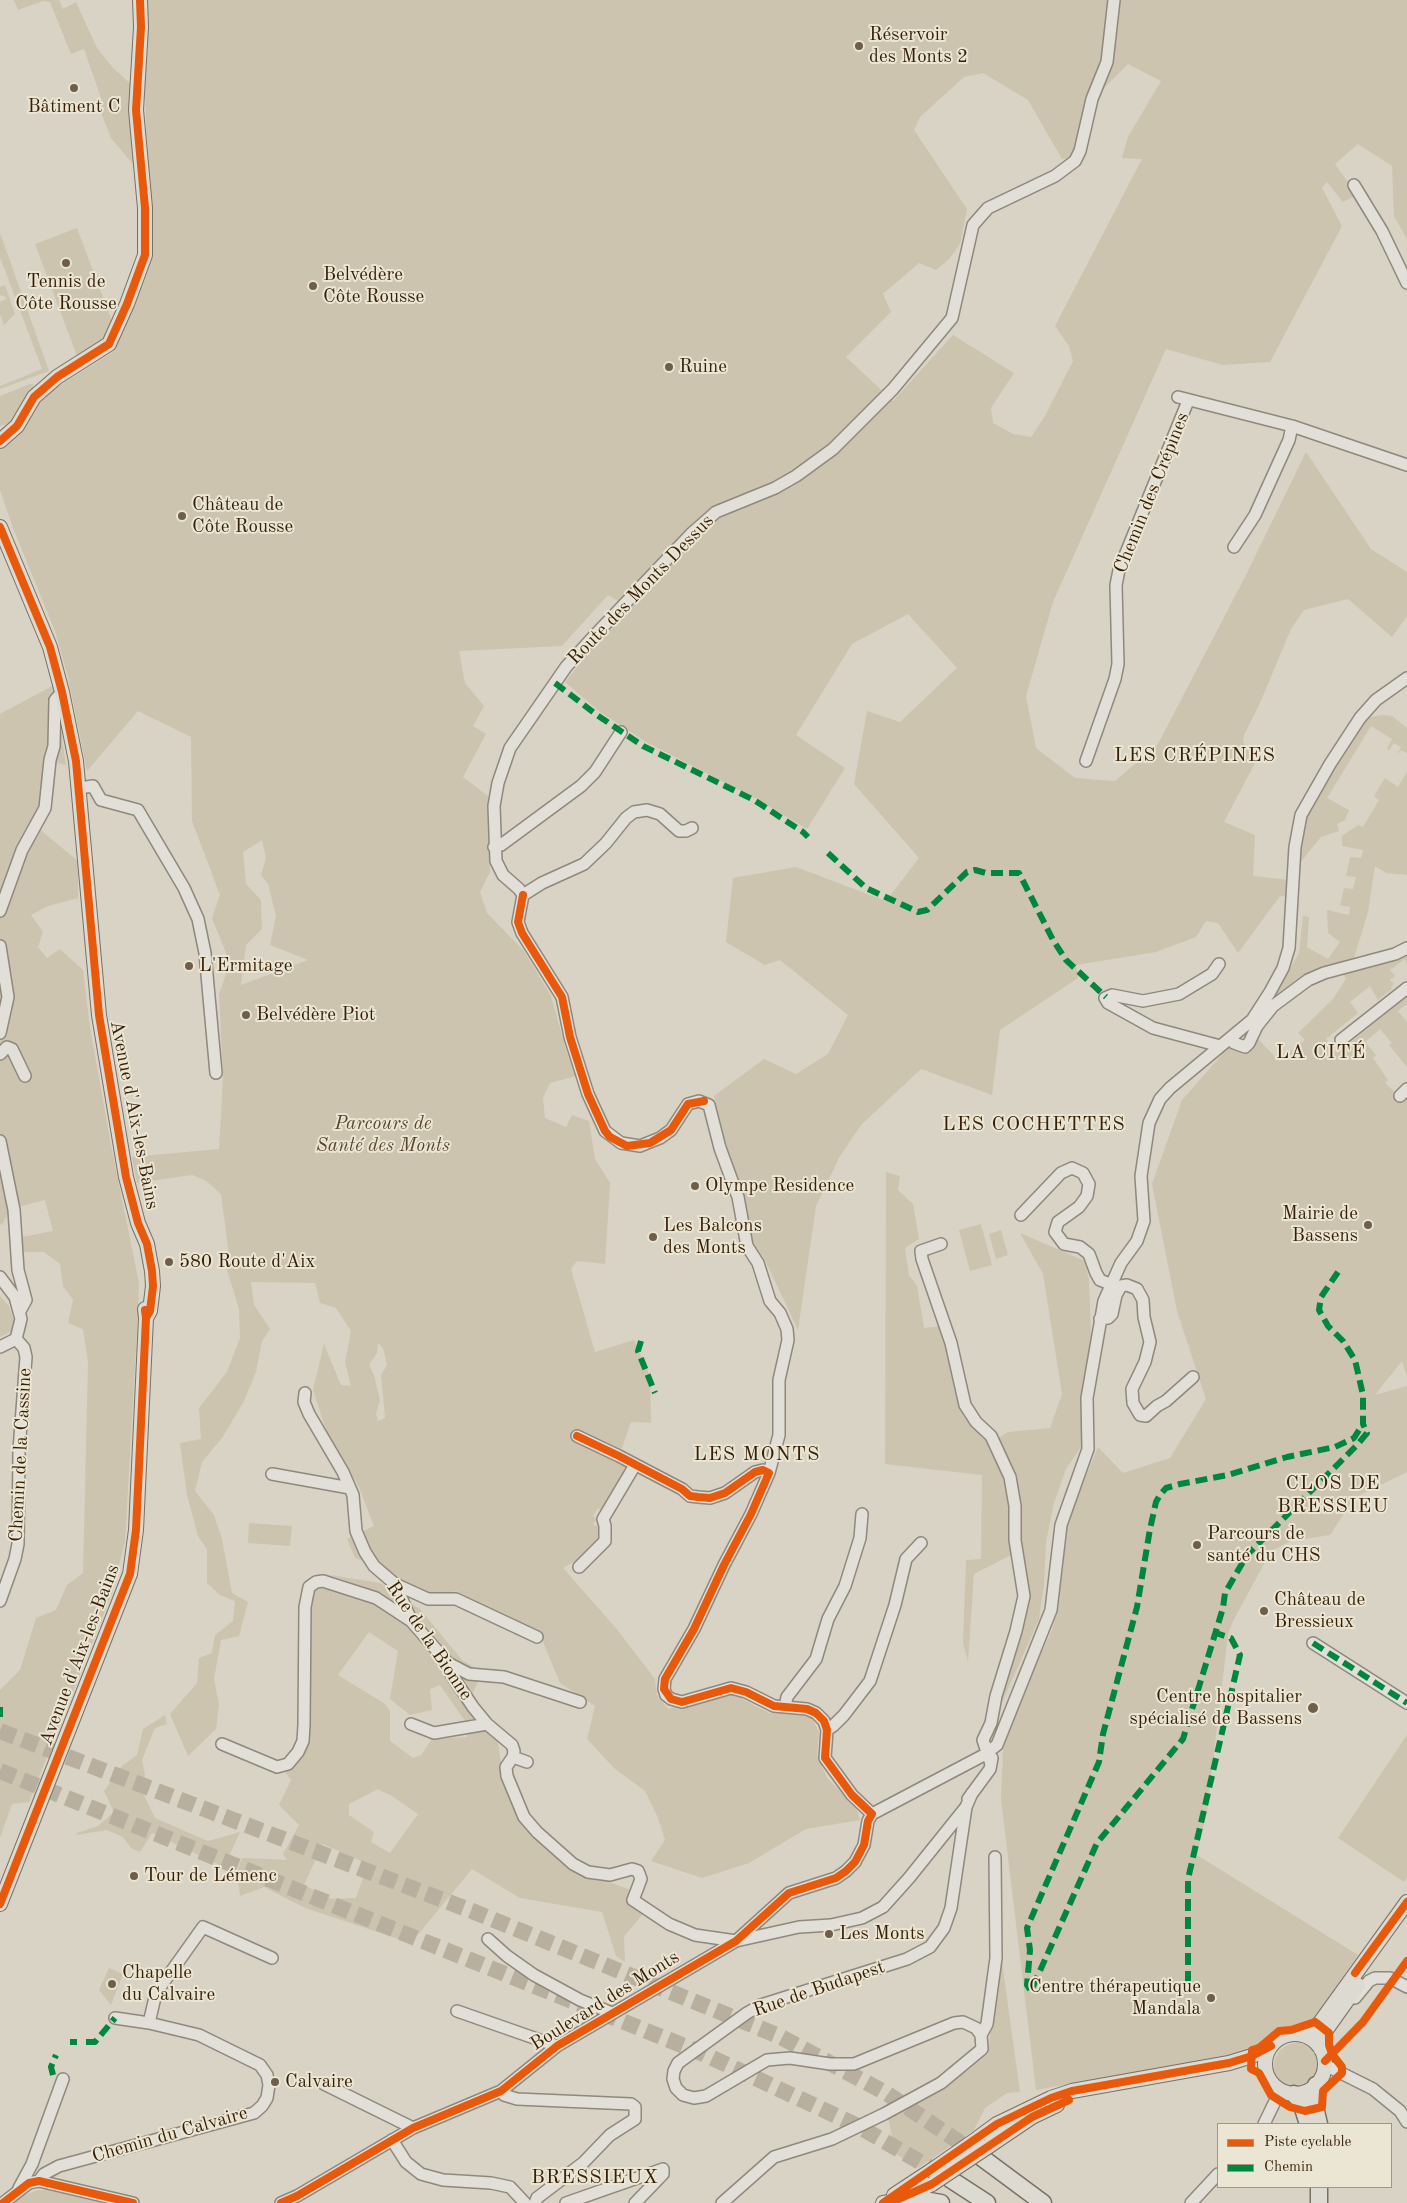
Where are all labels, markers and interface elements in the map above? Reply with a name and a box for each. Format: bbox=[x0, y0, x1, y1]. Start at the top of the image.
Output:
place label: Réservoir des Monts 2 bbox=[869, 24, 968, 68]
marker: Réservoir des Monts 2 bbox=[853, 40, 865, 52]
marker: Bâtiment C bbox=[68, 82, 80, 94]
place label: Bâtiment C bbox=[27, 96, 121, 118]
marker: Tennis de Côte Rousse bbox=[60, 257, 72, 269]
place label: Belvédère Côte Rousse bbox=[323, 264, 424, 308]
place label: Tennis de Côte Rousse bbox=[15, 271, 117, 315]
marker: Belvédère Côte Rousse bbox=[307, 280, 319, 292]
place label: Ruine bbox=[679, 356, 727, 378]
marker: Ruine bbox=[663, 361, 675, 373]
street label: Chemin des Crépines bbox=[1109, 409, 1195, 577]
place label: Château de Côte Rousse bbox=[192, 494, 293, 538]
marker: Château de Côte Rousse bbox=[176, 510, 188, 522]
street label: Route des Monts Dessus bbox=[563, 510, 719, 670]
district label: LES CRÉPINES bbox=[1113, 744, 1277, 768]
place label: L'Ermitage bbox=[199, 955, 292, 977]
marker: L'Ermitage bbox=[183, 960, 195, 972]
place label: Belvédère Piot bbox=[256, 1004, 376, 1026]
marker: Belvédère Piot bbox=[240, 1009, 252, 1021]
street label: Avenue d'Aix-les-Bains bbox=[104, 1019, 164, 1211]
district label: LA CITÉ bbox=[1275, 1041, 1367, 1065]
park label: Parcours de Santé des Monts bbox=[316, 1113, 450, 1157]
district label: LES COCHETTES bbox=[941, 1113, 1127, 1137]
place label: Olympe Residence bbox=[705, 1175, 854, 1197]
marker: Olympe Residence bbox=[689, 1180, 701, 1192]
place label: Mairie de Bassens bbox=[1282, 1203, 1358, 1247]
place label: Les Balcons des Monts bbox=[663, 1215, 762, 1259]
marker: Mairie de Bassens bbox=[1362, 1219, 1374, 1231]
marker: Les Balcons des Monts bbox=[647, 1231, 659, 1243]
place label: 580 Route d'Aix bbox=[179, 1251, 315, 1273]
marker: 580 Route d'Aix bbox=[163, 1256, 175, 1268]
street label: Chemin de la Cassine bbox=[5, 1367, 37, 1543]
district label: LES MONTS bbox=[692, 1443, 822, 1467]
district label: CLOS DE BRESSIEU bbox=[1276, 1472, 1390, 1519]
place label: Parcours de santé du CHS bbox=[1207, 1523, 1320, 1567]
marker: Parcours de santé du CHS bbox=[1191, 1539, 1203, 1551]
street label: Avenue d'Aix-les-Bains bbox=[35, 1561, 125, 1749]
street label: Rue de la Bionne bbox=[381, 1577, 477, 1705]
place label: Château de Bressieux bbox=[1274, 1589, 1365, 1633]
marker: Château de Bressieux bbox=[1258, 1605, 1270, 1617]
place label: Centre hospitalier spécialisé de Bassens bbox=[1130, 1686, 1302, 1730]
marker: Centre hospitalier spécialisé de Bassens bbox=[1306, 1701, 1320, 1715]
place label: Tour de Lémenc bbox=[144, 1865, 277, 1887]
marker: Tour de Lémenc bbox=[128, 1870, 140, 1882]
place label: Les Monts bbox=[839, 1923, 925, 1945]
marker: Les Monts bbox=[823, 1928, 835, 1940]
street label: Boulevard des Monts bbox=[526, 1946, 684, 2056]
street label: Rue de Budapest bbox=[750, 1956, 888, 2022]
place label: Chapelle du Calvaire bbox=[122, 1962, 215, 2006]
place label: Centre thérapeutique Mandala bbox=[1029, 1976, 1201, 2020]
marker: Chapelle du Calvaire bbox=[106, 1978, 118, 1990]
marker: Centre thérapeutique Mandala bbox=[1205, 1992, 1217, 2004]
place label: Calvaire bbox=[285, 2071, 353, 2093]
marker: Calvaire bbox=[269, 2076, 281, 2088]
street label: Chemin du Calvaire bbox=[90, 2102, 250, 2168]
legend bbox=[1217, 2123, 1392, 2188]
text: Piste cyclable bbox=[1264, 2135, 1352, 2150]
text: Chemin bbox=[1264, 2160, 1313, 2175]
district label: BRESSIEUX bbox=[530, 2166, 660, 2190]

